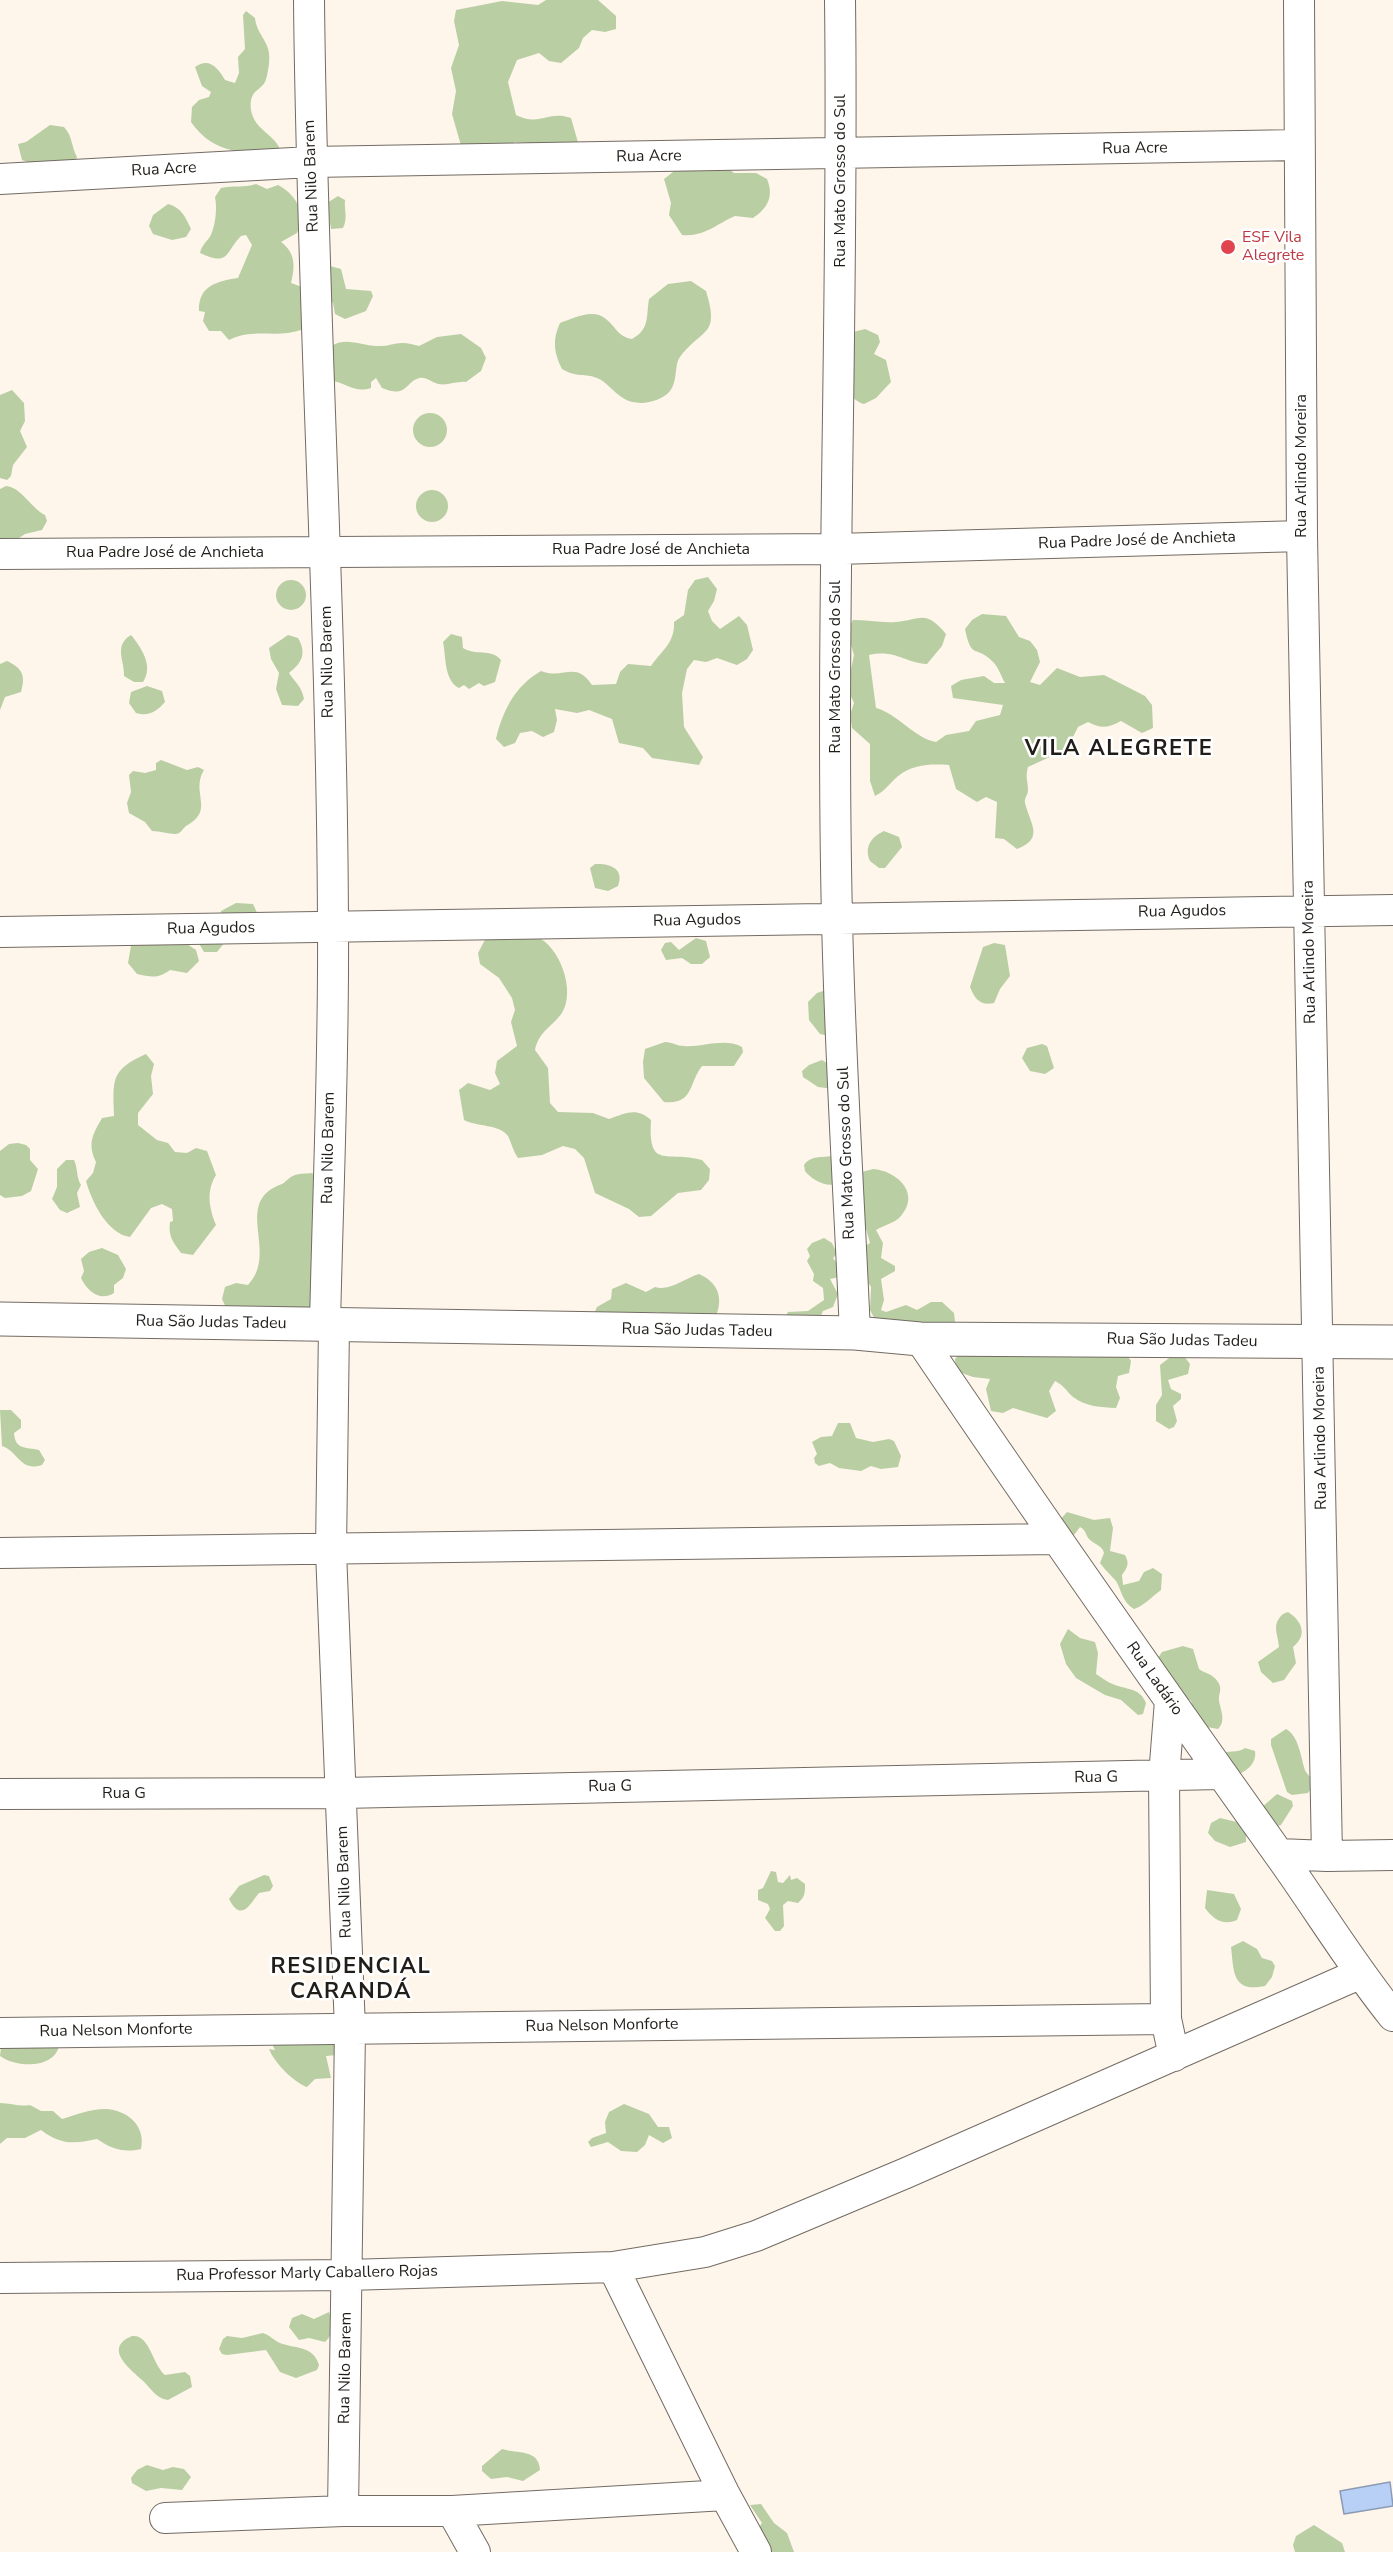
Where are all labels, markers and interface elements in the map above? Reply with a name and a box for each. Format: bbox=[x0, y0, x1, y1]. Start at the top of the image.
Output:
street label: Rua Mato Grosso do Sul bbox=[831, 94, 851, 268]
street label: Rua Nilo Barem bbox=[300, 119, 324, 233]
street label: Rua Acre bbox=[1102, 139, 1168, 159]
street label: Rua Acre bbox=[616, 147, 682, 167]
street label: Rua Acre bbox=[131, 159, 197, 181]
place label: ESF Vila Alegrete bbox=[1242, 228, 1304, 266]
marker: ESF Vila Alegrete bbox=[1219, 238, 1237, 256]
street label: Rua Arlindo Moreira bbox=[1292, 394, 1312, 538]
street label: Rua Padre José de Anchieta bbox=[1038, 528, 1236, 554]
street label: Rua Padre José de Anchieta bbox=[552, 540, 750, 560]
street label: Rua Padre José de Anchieta bbox=[66, 543, 264, 563]
street label: Rua Mato Grosso do Sul bbox=[826, 580, 846, 754]
street label: Rua Nilo Barem bbox=[317, 606, 339, 718]
district label: VILA ALEGRETE bbox=[1025, 737, 1213, 763]
street label: Rua Arlindo Moreira bbox=[1299, 880, 1321, 1024]
street label: Rua Agudos bbox=[1138, 902, 1226, 922]
street label: Rua Agudos bbox=[653, 911, 741, 931]
street label: Rua Agudos bbox=[167, 919, 255, 939]
street label: Rua Mato Grosso do Sul bbox=[834, 1066, 860, 1240]
street label: Rua Nilo Barem bbox=[318, 1092, 340, 1204]
street label: Rua São Judas Tadeu bbox=[135, 1312, 287, 1334]
street label: Rua São Judas Tadeu bbox=[621, 1320, 773, 1342]
street label: Rua São Judas Tadeu bbox=[1106, 1330, 1258, 1352]
street label: Rua Arlindo Moreira bbox=[1310, 1366, 1332, 1510]
street label: Rua Ladário bbox=[1122, 1638, 1186, 1720]
street label: Rua G bbox=[1074, 1768, 1118, 1788]
street label: Rua G bbox=[588, 1777, 632, 1797]
street label: Rua G bbox=[102, 1784, 146, 1804]
street label: Rua Nilo Barem bbox=[333, 1825, 357, 1939]
district label: RESIDENCIAL CARANDÁ bbox=[271, 1955, 431, 2006]
street label: Rua Nelson Monforte bbox=[525, 2015, 679, 2037]
street label: Rua Nelson Monforte bbox=[39, 2020, 193, 2042]
street label: Rua Professor Marly Caballero Rojas bbox=[176, 2262, 438, 2286]
street label: Rua Nilo Barem bbox=[335, 2312, 357, 2424]

